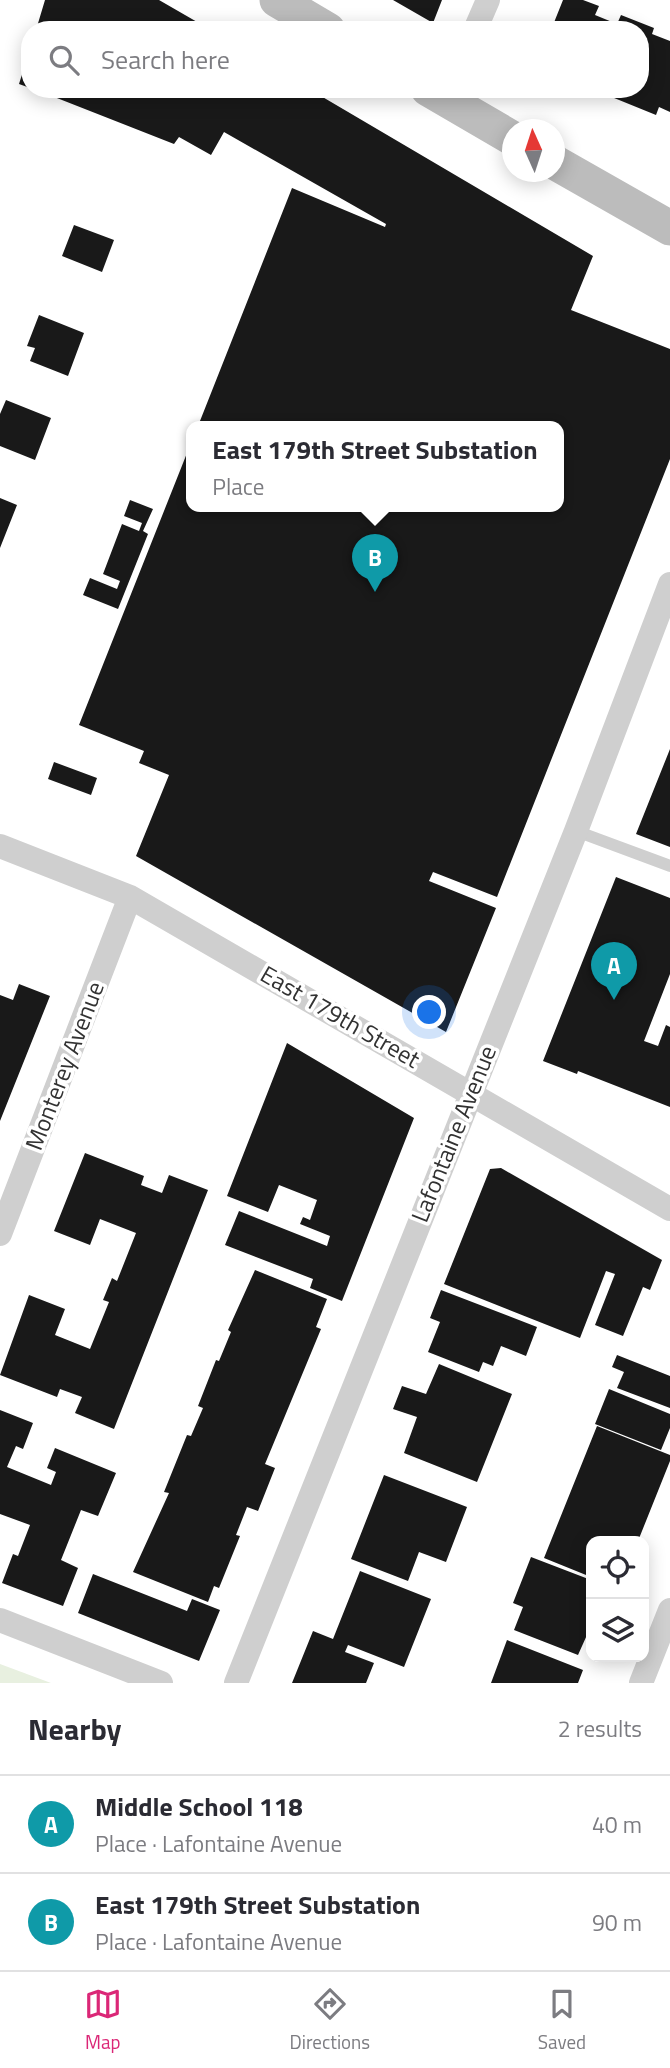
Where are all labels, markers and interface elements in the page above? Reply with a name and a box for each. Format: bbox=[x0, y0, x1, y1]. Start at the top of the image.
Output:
search box bbox=[21, 21, 649, 98]
text: Search here bbox=[101, 40, 230, 79]
icon: search bbox=[45, 41, 83, 79]
north arrow bbox=[502, 119, 565, 182]
popup bbox=[186, 421, 564, 512]
text: East 179th Street Substation bbox=[212, 430, 538, 469]
text: Place bbox=[212, 469, 264, 504]
pin: B bbox=[352, 534, 398, 592]
pin: A bbox=[591, 942, 637, 1000]
street label: East 179th Street bbox=[254, 956, 427, 1077]
street label: Monterey Avenue bbox=[15, 976, 113, 1155]
your location bbox=[412, 995, 446, 1029]
street label: Lafontaine Avenue bbox=[401, 1040, 505, 1227]
map controls bbox=[586, 1536, 649, 1662]
button: locate bbox=[586, 1536, 649, 1599]
button: layers bbox=[586, 1599, 649, 1662]
text: Nearby bbox=[28, 1706, 121, 1752]
text: 2 results bbox=[558, 1711, 642, 1746]
text: Middle School 118 bbox=[95, 1787, 303, 1826]
text: A bbox=[44, 1807, 58, 1842]
text: 40 m bbox=[592, 1807, 642, 1842]
text: Place · Lafontaine Avenue bbox=[95, 1826, 342, 1861]
text: East 179th Street Substation bbox=[95, 1885, 420, 1924]
text: B bbox=[44, 1905, 58, 1940]
text: 90 m bbox=[592, 1905, 642, 1940]
text: Place · Lafontaine Avenue bbox=[95, 1924, 342, 1959]
tab: Map bbox=[84, 1985, 122, 2056]
tab: Directions bbox=[290, 1985, 370, 2056]
tab: Saved bbox=[538, 1985, 586, 2056]

